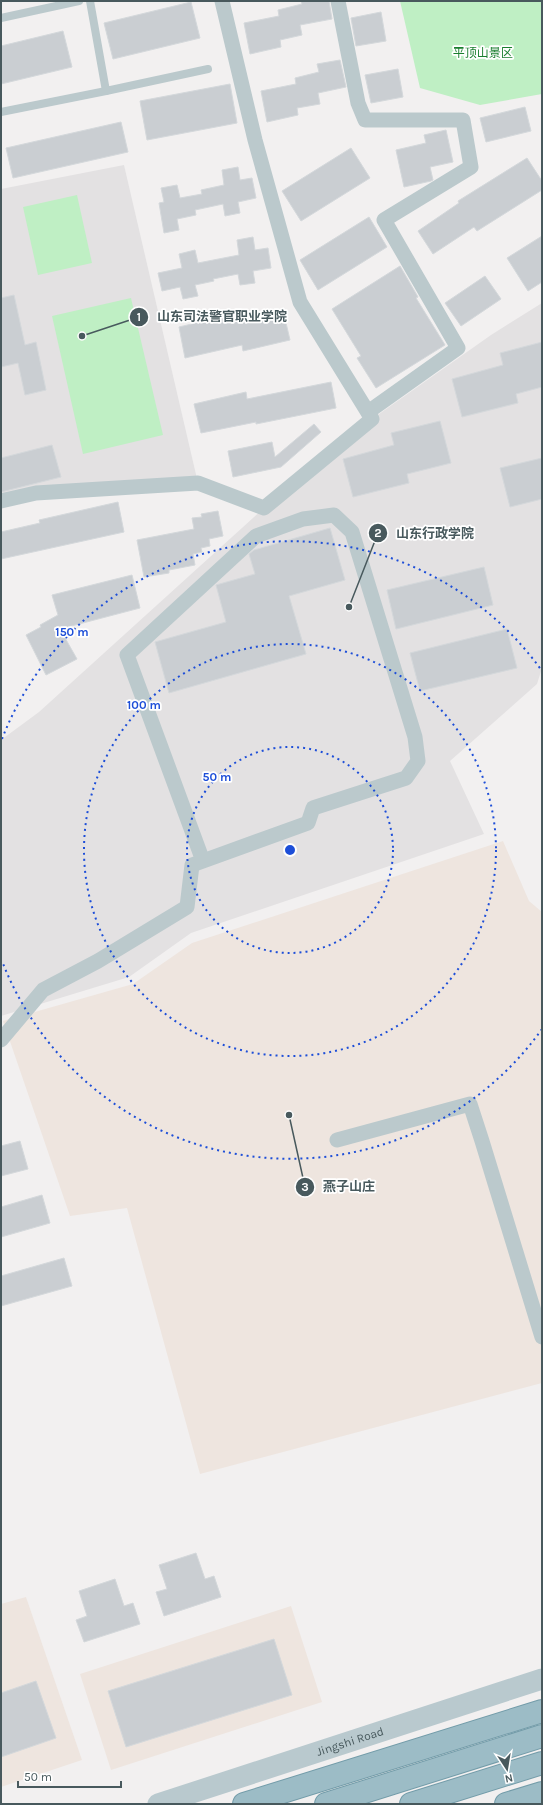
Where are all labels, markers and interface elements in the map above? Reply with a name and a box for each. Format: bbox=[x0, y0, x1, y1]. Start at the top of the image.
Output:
park label: 平顶山景区 bbox=[453, 46, 513, 60]
callout: 山东司法警官职业学院 bbox=[129, 304, 295, 329]
text: 山东司法警官职业学院 bbox=[157, 309, 287, 324]
text: 1 bbox=[137, 310, 141, 324]
callout: 山东行政学院 bbox=[368, 521, 482, 546]
text: 2 bbox=[374, 526, 382, 540]
text: 山东行政学院 bbox=[396, 526, 474, 541]
text: 150 m bbox=[55, 625, 89, 639]
text: 100 m bbox=[127, 698, 161, 712]
text: 50 m bbox=[203, 770, 232, 784]
centre of rings bbox=[283, 843, 297, 857]
callout: 燕子山庄 bbox=[295, 1174, 383, 1199]
text: 燕子山庄 bbox=[323, 1179, 375, 1194]
text: 3 bbox=[301, 1180, 309, 1194]
street label: Jingshi Road bbox=[315, 1724, 386, 1759]
north arrow bbox=[487, 1749, 527, 1789]
scale bar bbox=[18, 1763, 121, 1789]
text: 50 m bbox=[24, 1770, 52, 1784]
text: N bbox=[504, 1771, 514, 1785]

